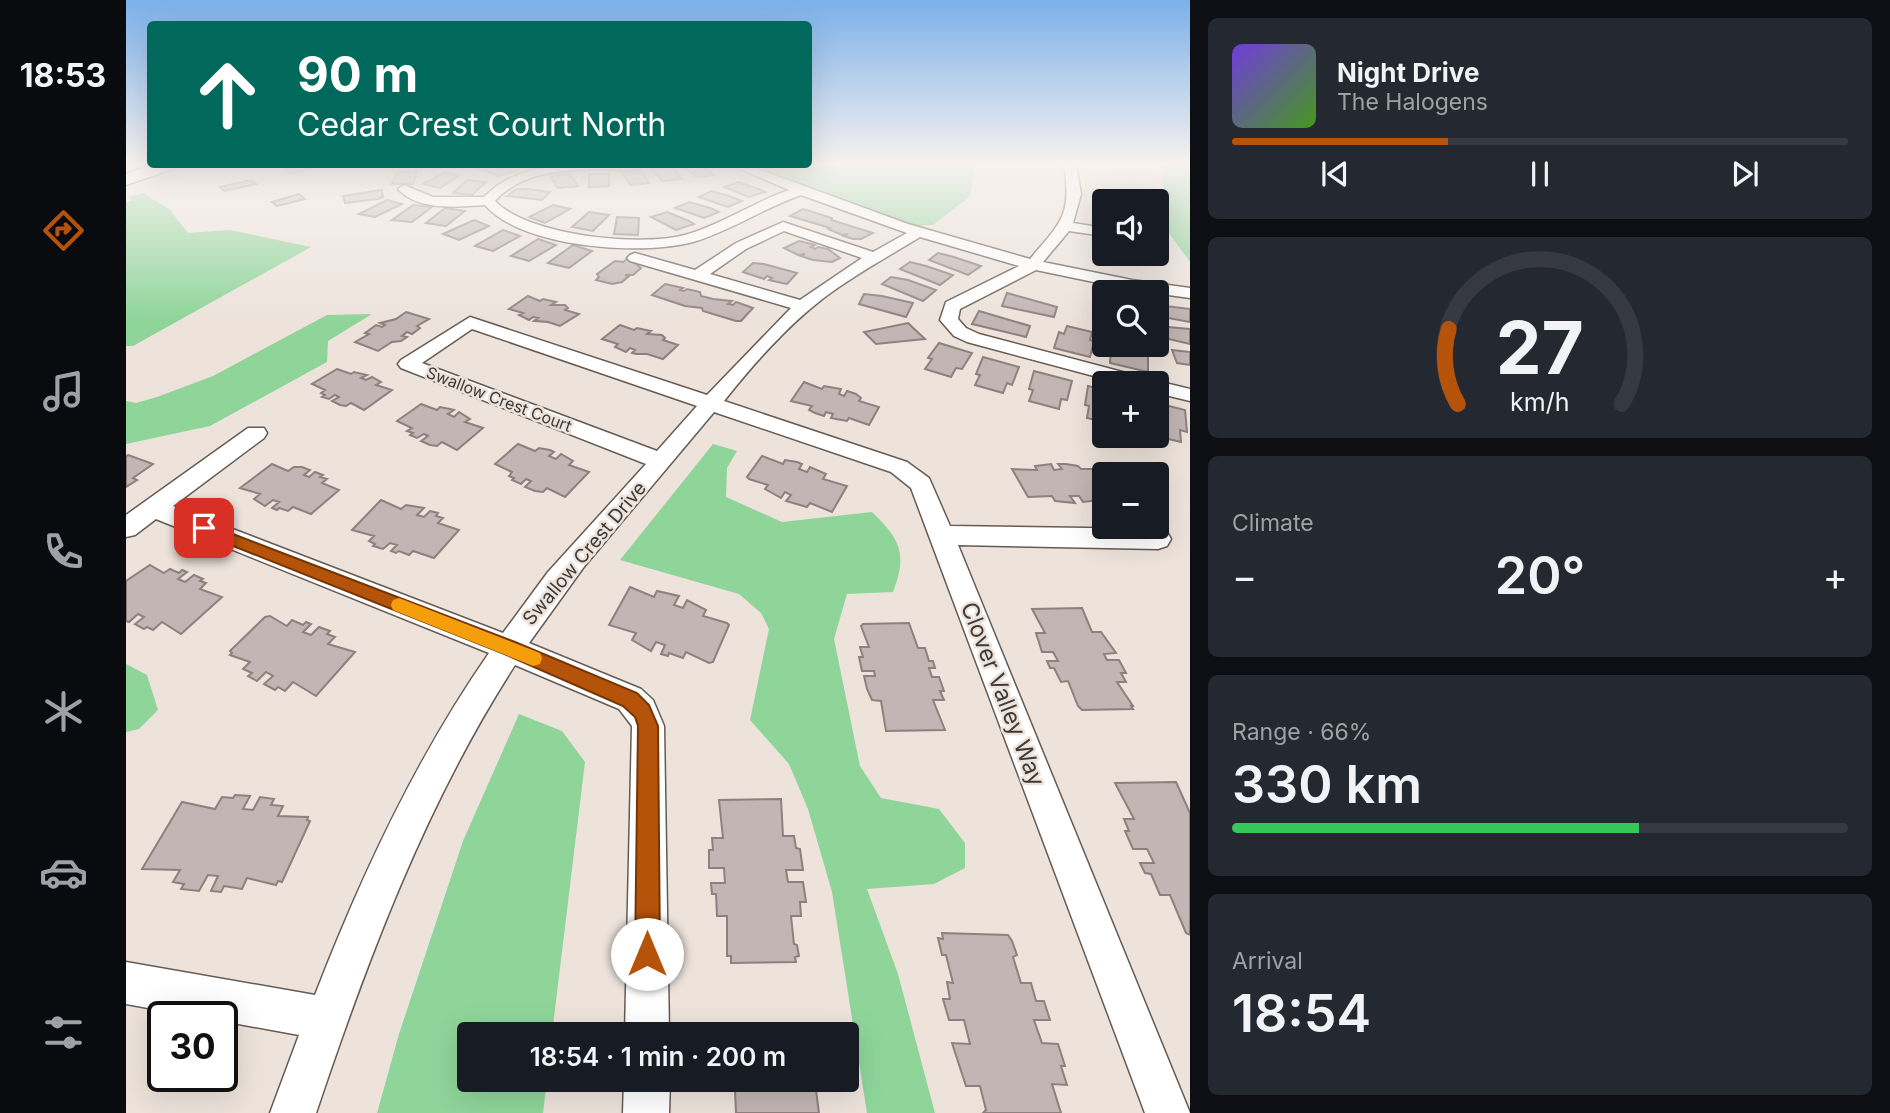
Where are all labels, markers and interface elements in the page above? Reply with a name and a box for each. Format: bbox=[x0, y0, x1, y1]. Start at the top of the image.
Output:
text: 90 m bbox=[297, 45, 418, 104]
icon: ahead bbox=[182, 49, 273, 140]
text: 18:53 bbox=[20, 56, 106, 95]
text: Night Drive bbox=[1337, 57, 1479, 88]
text: The Halogens bbox=[1337, 88, 1488, 116]
text: Cedar Crest Court North bbox=[297, 105, 666, 144]
icon: previous bbox=[1316, 155, 1354, 193]
icon: pause bbox=[1521, 155, 1559, 193]
icon: next bbox=[1726, 155, 1764, 193]
map controls bbox=[1092, 189, 1169, 539]
button: sound bbox=[1092, 189, 1169, 266]
icon: directions bbox=[39, 206, 88, 255]
button: search bbox=[1092, 280, 1169, 357]
text: 27 bbox=[1496, 303, 1584, 392]
street label: Swallow Crest Court bbox=[423, 362, 575, 436]
icon: music bbox=[39, 367, 88, 416]
button: + bbox=[1092, 371, 1169, 448]
text: km/h bbox=[1510, 386, 1570, 416]
button: − bbox=[1092, 462, 1169, 539]
street label: Swallow Crest Drive bbox=[518, 477, 651, 630]
pin bbox=[174, 498, 234, 558]
icon: arrive bbox=[185, 509, 223, 547]
text: Climate bbox=[1232, 509, 1314, 537]
icon: phone bbox=[39, 527, 88, 576]
text: 20° bbox=[1495, 544, 1585, 607]
text: − bbox=[1232, 553, 1257, 599]
text: + bbox=[1823, 553, 1848, 599]
street label: Clover Valley Way bbox=[955, 598, 1051, 790]
icon: climate bbox=[39, 687, 88, 736]
text: Range · 66% bbox=[1232, 718, 1371, 746]
text: 330 km bbox=[1232, 753, 1422, 816]
icon: car bbox=[39, 848, 88, 897]
position arrow bbox=[610, 917, 684, 991]
text: Arrival bbox=[1232, 947, 1303, 975]
text: 18:54 bbox=[1232, 982, 1371, 1045]
speed limit sign: 30 bbox=[147, 1001, 238, 1092]
icon: filters bbox=[39, 1008, 88, 1057]
text: 18:54 · 1 min · 200 m bbox=[530, 1041, 786, 1072]

